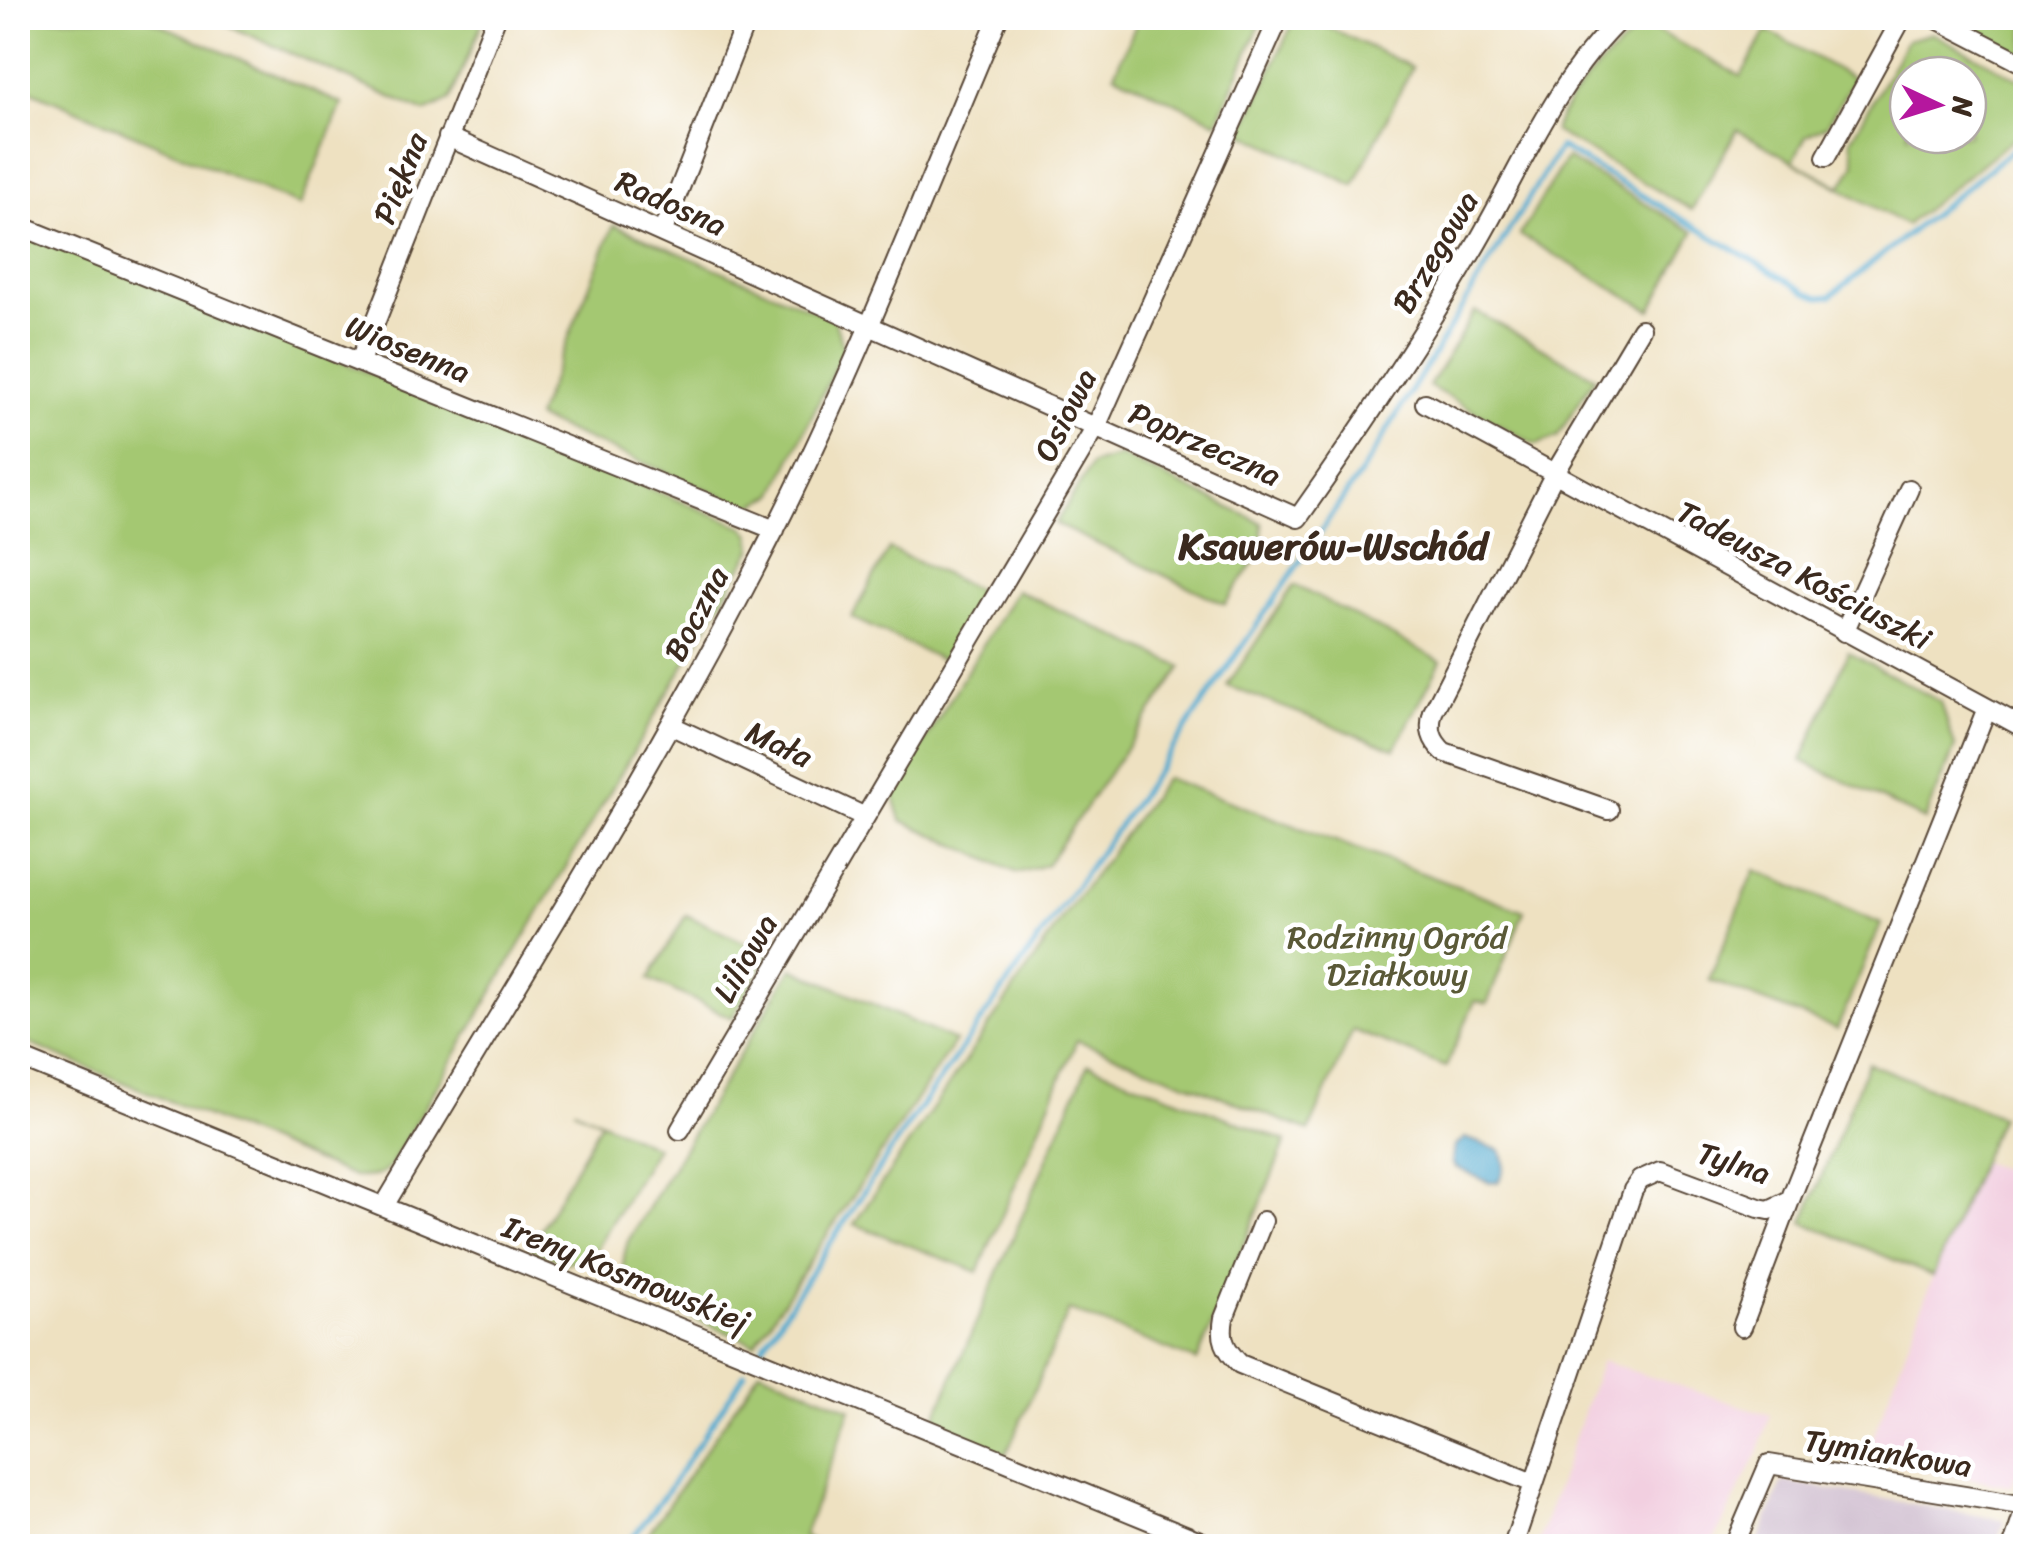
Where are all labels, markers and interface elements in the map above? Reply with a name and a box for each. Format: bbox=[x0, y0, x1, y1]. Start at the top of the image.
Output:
north arrow bbox=[1888, 55, 1988, 155]
text: N bbox=[1937, 94, 1988, 119]
street label: Piękna bbox=[356, 123, 445, 233]
street label: Radosna bbox=[606, 154, 736, 253]
street label: Brzegowa bbox=[1376, 179, 1495, 325]
street label: Wiosenna bbox=[337, 299, 479, 400]
street label: Osiowa bbox=[1018, 358, 1113, 472]
street label: Poprzeczna bbox=[1119, 385, 1290, 503]
street label: Tadeusza Kościuszki bbox=[1666, 484, 1943, 667]
district label: Ksawerów-Wschód bbox=[1177, 513, 1491, 580]
street label: Boczna bbox=[648, 555, 746, 672]
street label: Mała bbox=[736, 704, 823, 785]
street label: Liliowa bbox=[697, 903, 794, 1014]
park label: Rodzinny Ogród Działkowy bbox=[1287, 909, 1509, 1003]
street label: Tylna bbox=[1690, 1125, 1778, 1202]
street label: Ireny Kosmowskiej bbox=[493, 1199, 759, 1350]
street label: Tymiankowa bbox=[1800, 1412, 1976, 1495]

